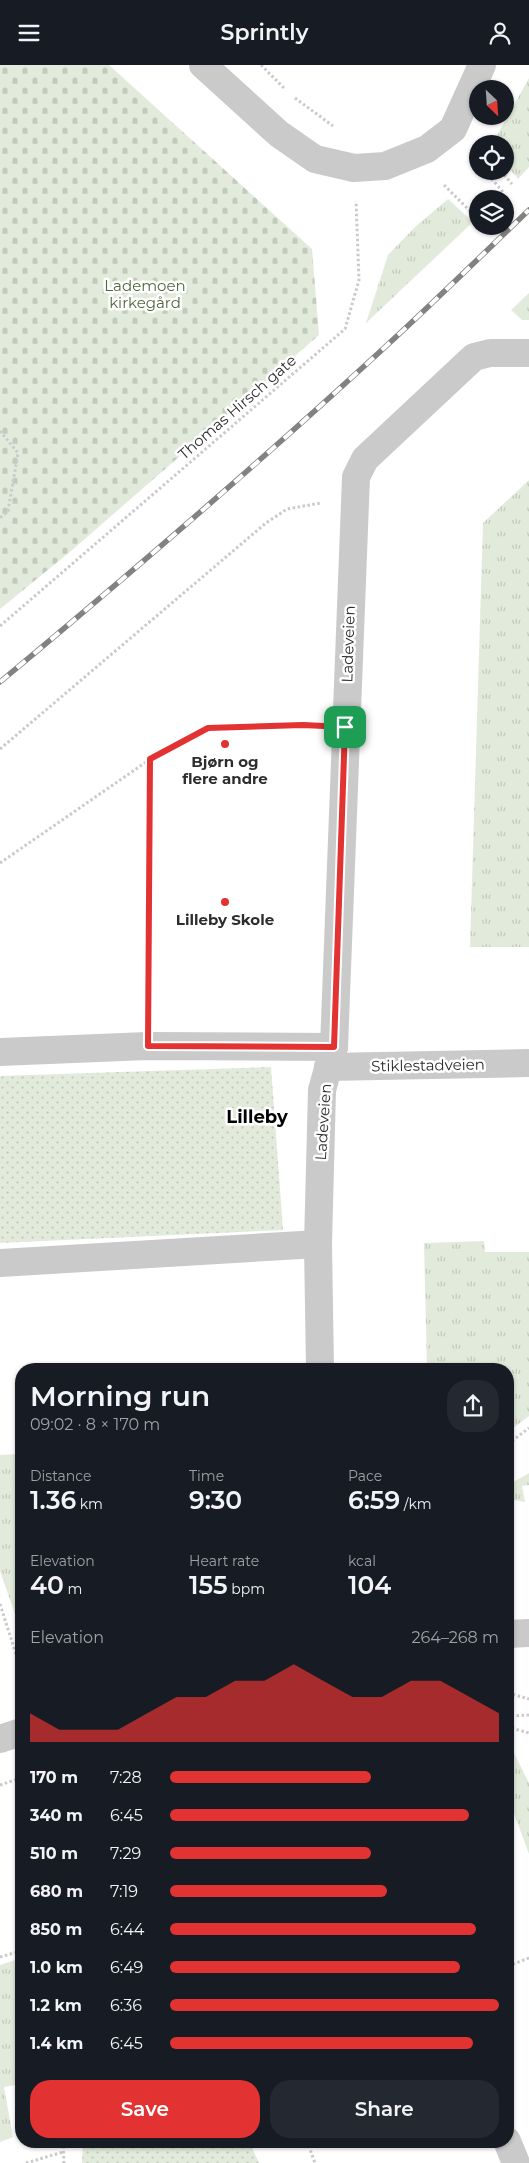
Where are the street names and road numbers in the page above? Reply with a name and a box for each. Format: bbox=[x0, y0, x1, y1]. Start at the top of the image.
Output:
street label: Thomas Hirsch gate bbox=[174, 351, 300, 463]
street label: Ladeveien bbox=[337, 605, 359, 683]
street label: Stiklestadveien bbox=[371, 1055, 485, 1075]
street label: Ladeveien bbox=[311, 1083, 335, 1161]

